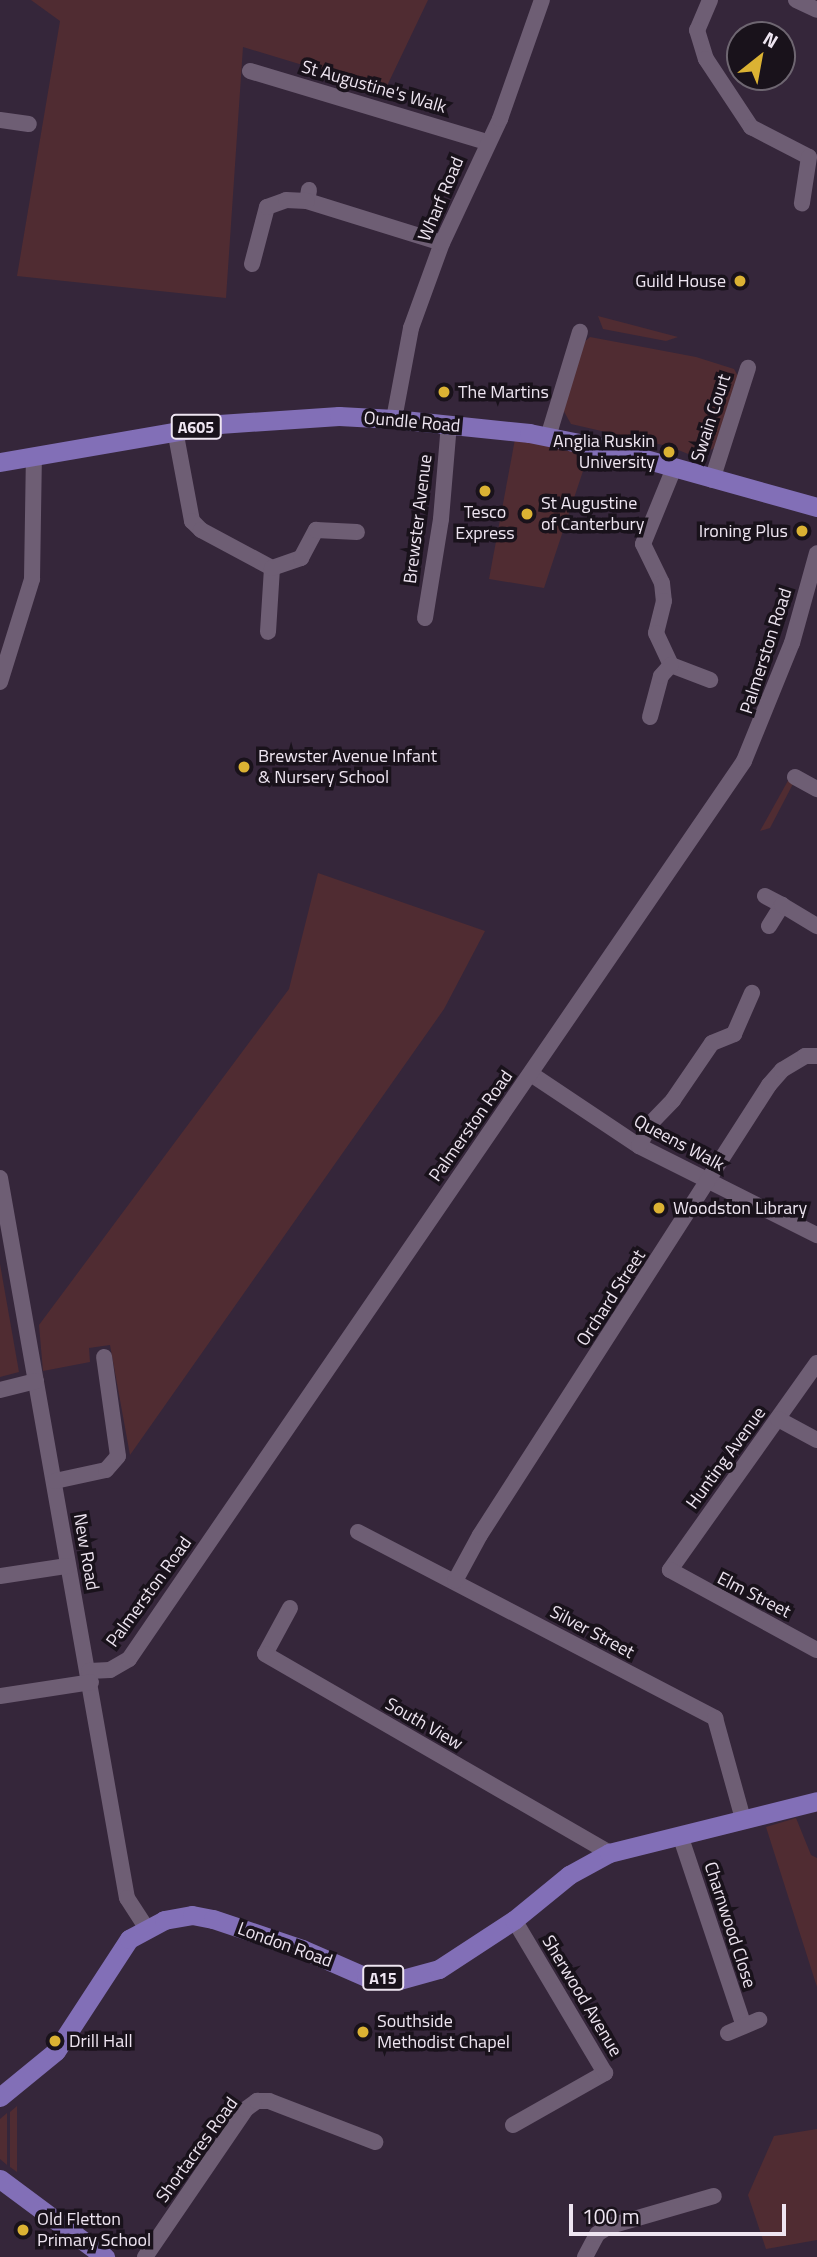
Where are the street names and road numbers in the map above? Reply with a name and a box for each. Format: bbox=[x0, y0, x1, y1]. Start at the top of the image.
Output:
street label: St Augustine's Walk bbox=[299, 56, 449, 118]
street label: Wharf Road bbox=[414, 153, 468, 245]
street label: Swain Court bbox=[687, 371, 735, 465]
street label: Oundle Road bbox=[363, 407, 461, 437]
road number: A605 bbox=[170, 414, 222, 440]
street label: Brewster Avenue bbox=[399, 453, 437, 585]
street label: Palmerston Road bbox=[736, 585, 796, 717]
street label: Palmerston Road bbox=[425, 1066, 517, 1186]
street label: Queens Walk bbox=[630, 1110, 728, 1176]
street label: Orchard Street bbox=[572, 1246, 650, 1350]
street label: Hunting Avenue bbox=[682, 1403, 770, 1513]
street label: New Road bbox=[69, 1512, 103, 1592]
street label: Palmerston Road bbox=[102, 1533, 196, 1651]
street label: Elm Street bbox=[714, 1567, 794, 1623]
street label: Silver Street bbox=[546, 1601, 638, 1663]
street label: South View bbox=[381, 1693, 467, 1755]
street label: Charnwood Close bbox=[699, 1859, 761, 1991]
street label: London Road bbox=[235, 1918, 335, 1972]
street label: Sherwood Avenue bbox=[537, 1932, 627, 2060]
road number: A15 bbox=[362, 1966, 404, 1990]
street label: Shortacres Road bbox=[152, 2093, 242, 2207]

